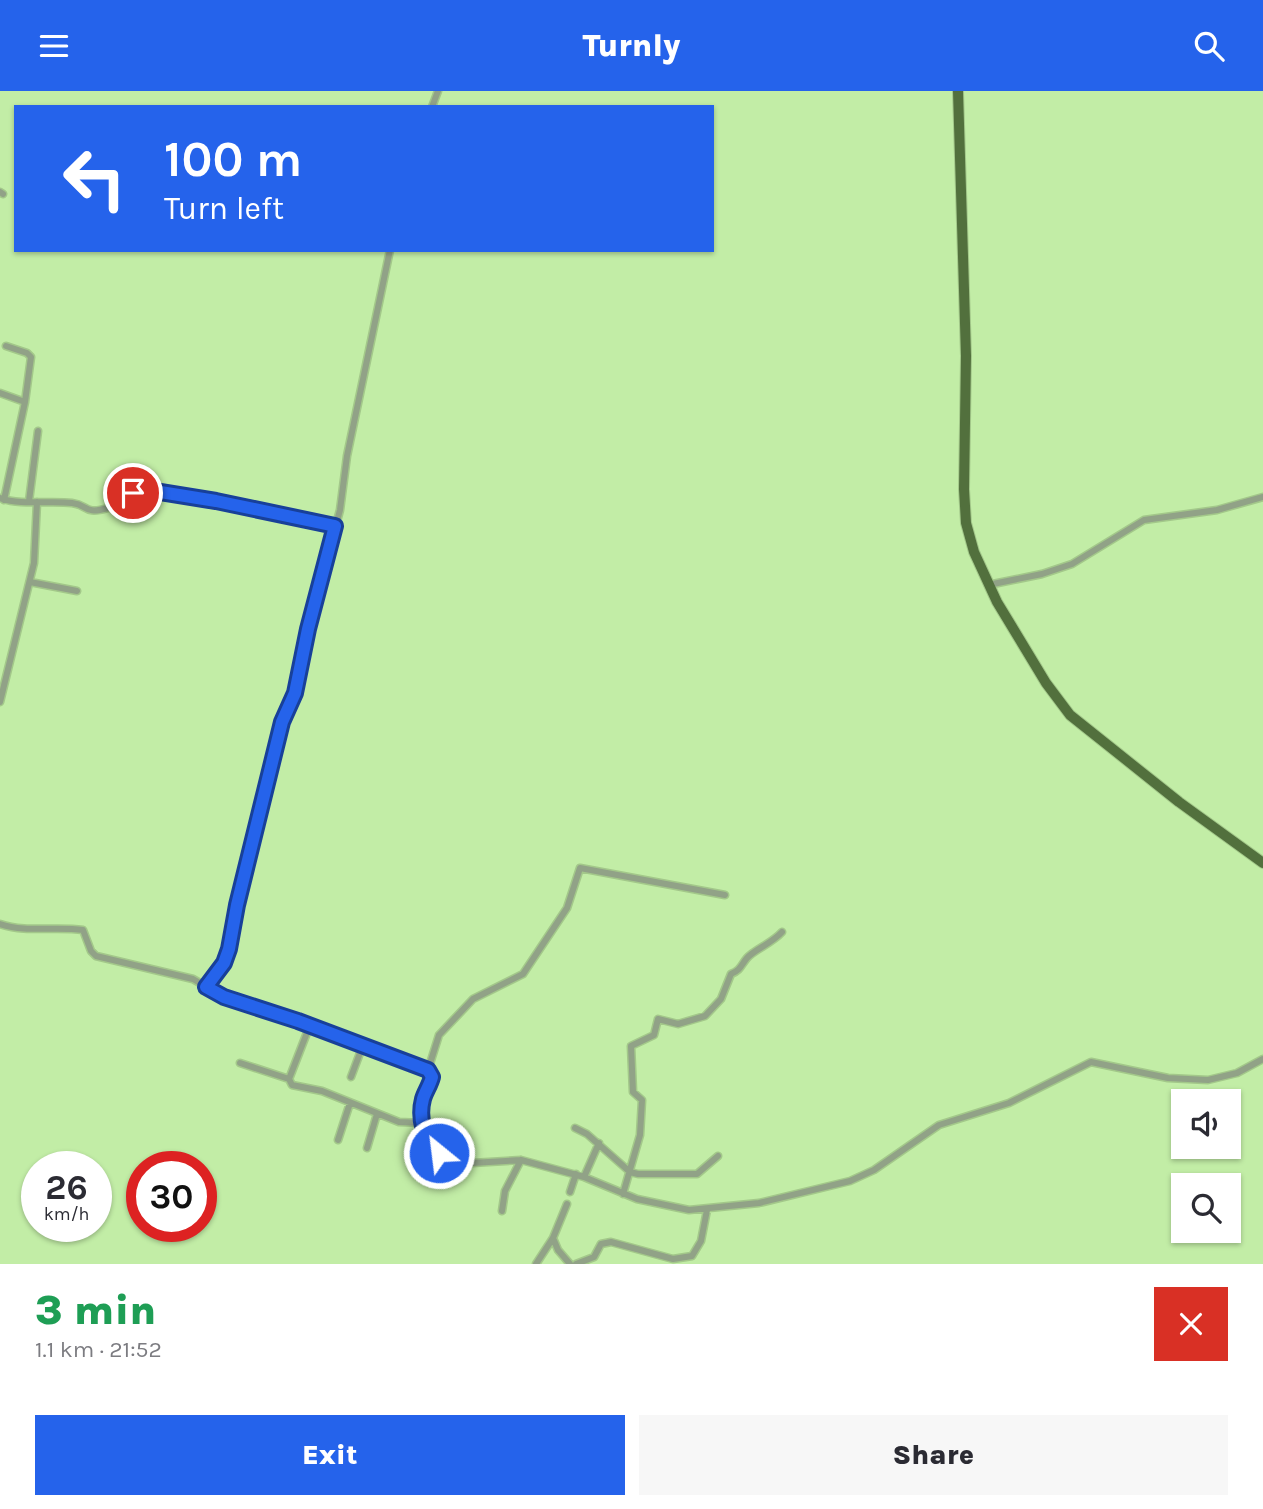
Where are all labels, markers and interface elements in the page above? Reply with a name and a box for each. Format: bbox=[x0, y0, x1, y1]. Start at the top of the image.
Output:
icon: menu bbox=[35, 27, 73, 65]
text: Turnly bbox=[583, 27, 680, 64]
icon: search bbox=[1190, 27, 1228, 65]
text: 100 m bbox=[164, 131, 302, 188]
icon: left bbox=[49, 133, 140, 224]
text: Turn left bbox=[164, 190, 284, 227]
pin bbox=[103, 463, 163, 523]
icon: arrive bbox=[114, 474, 152, 512]
map controls bbox=[1171, 1089, 1241, 1243]
button: sound bbox=[1171, 1089, 1241, 1159]
position arrow bbox=[402, 1116, 476, 1190]
speed limit sign: 30 bbox=[126, 1151, 217, 1242]
text: 26 bbox=[45, 1167, 88, 1208]
button: search bbox=[1171, 1173, 1241, 1243]
text: km/h bbox=[44, 1203, 89, 1225]
text: 3 min bbox=[35, 1285, 156, 1335]
button: close bbox=[1154, 1287, 1228, 1361]
text: 1.1 km · 21:52 bbox=[35, 1336, 162, 1363]
button: Exit bbox=[35, 1415, 625, 1495]
button: Share bbox=[639, 1415, 1228, 1495]

